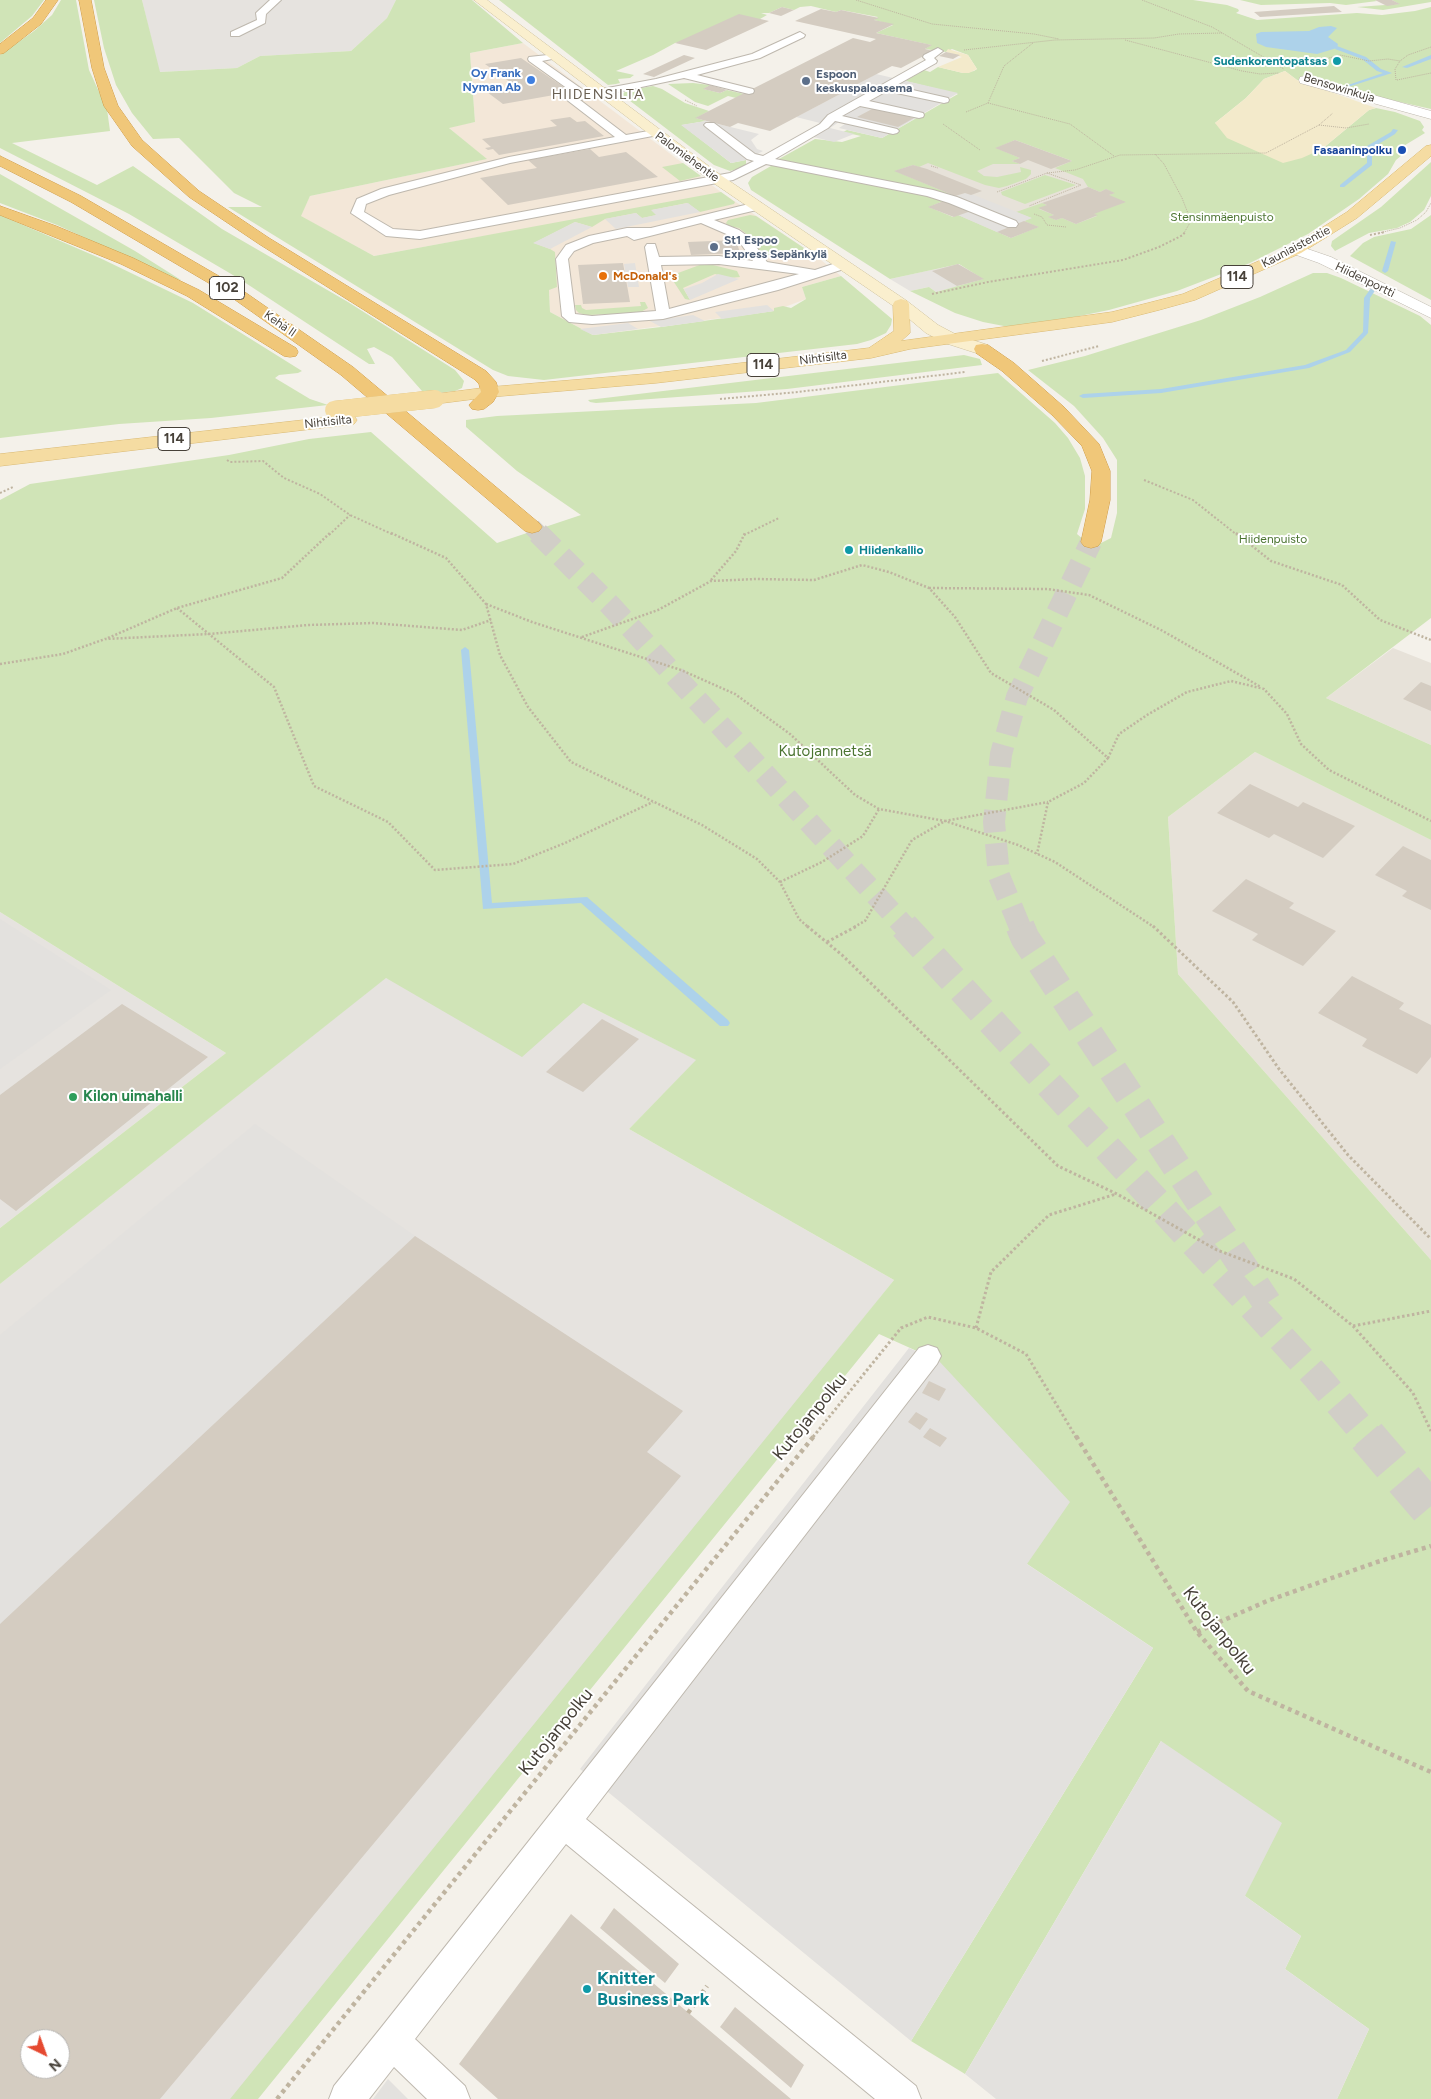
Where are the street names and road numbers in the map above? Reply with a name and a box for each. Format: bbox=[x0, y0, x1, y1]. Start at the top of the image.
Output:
street label: Bensowinkuja bbox=[1302, 70, 1376, 106]
street label: Palomiehentie bbox=[652, 129, 722, 185]
street label: Kauniaistentie bbox=[1259, 223, 1333, 271]
street label: Hiidenportti bbox=[1333, 259, 1397, 301]
road number: 114 bbox=[1221, 266, 1253, 288]
road number: 102 bbox=[210, 276, 244, 300]
street label: Kehä II bbox=[261, 308, 299, 340]
street label: Nihtisilta bbox=[798, 348, 848, 368]
road number: 114 bbox=[747, 354, 779, 376]
street label: Nihtisilta bbox=[304, 412, 352, 432]
road number: 114 bbox=[158, 428, 190, 450]
street label: Kutojanpolku bbox=[768, 1369, 852, 1465]
street label: Kutojanpolku bbox=[1178, 1583, 1260, 1679]
street label: Kutojanpolku bbox=[514, 1684, 598, 1780]

